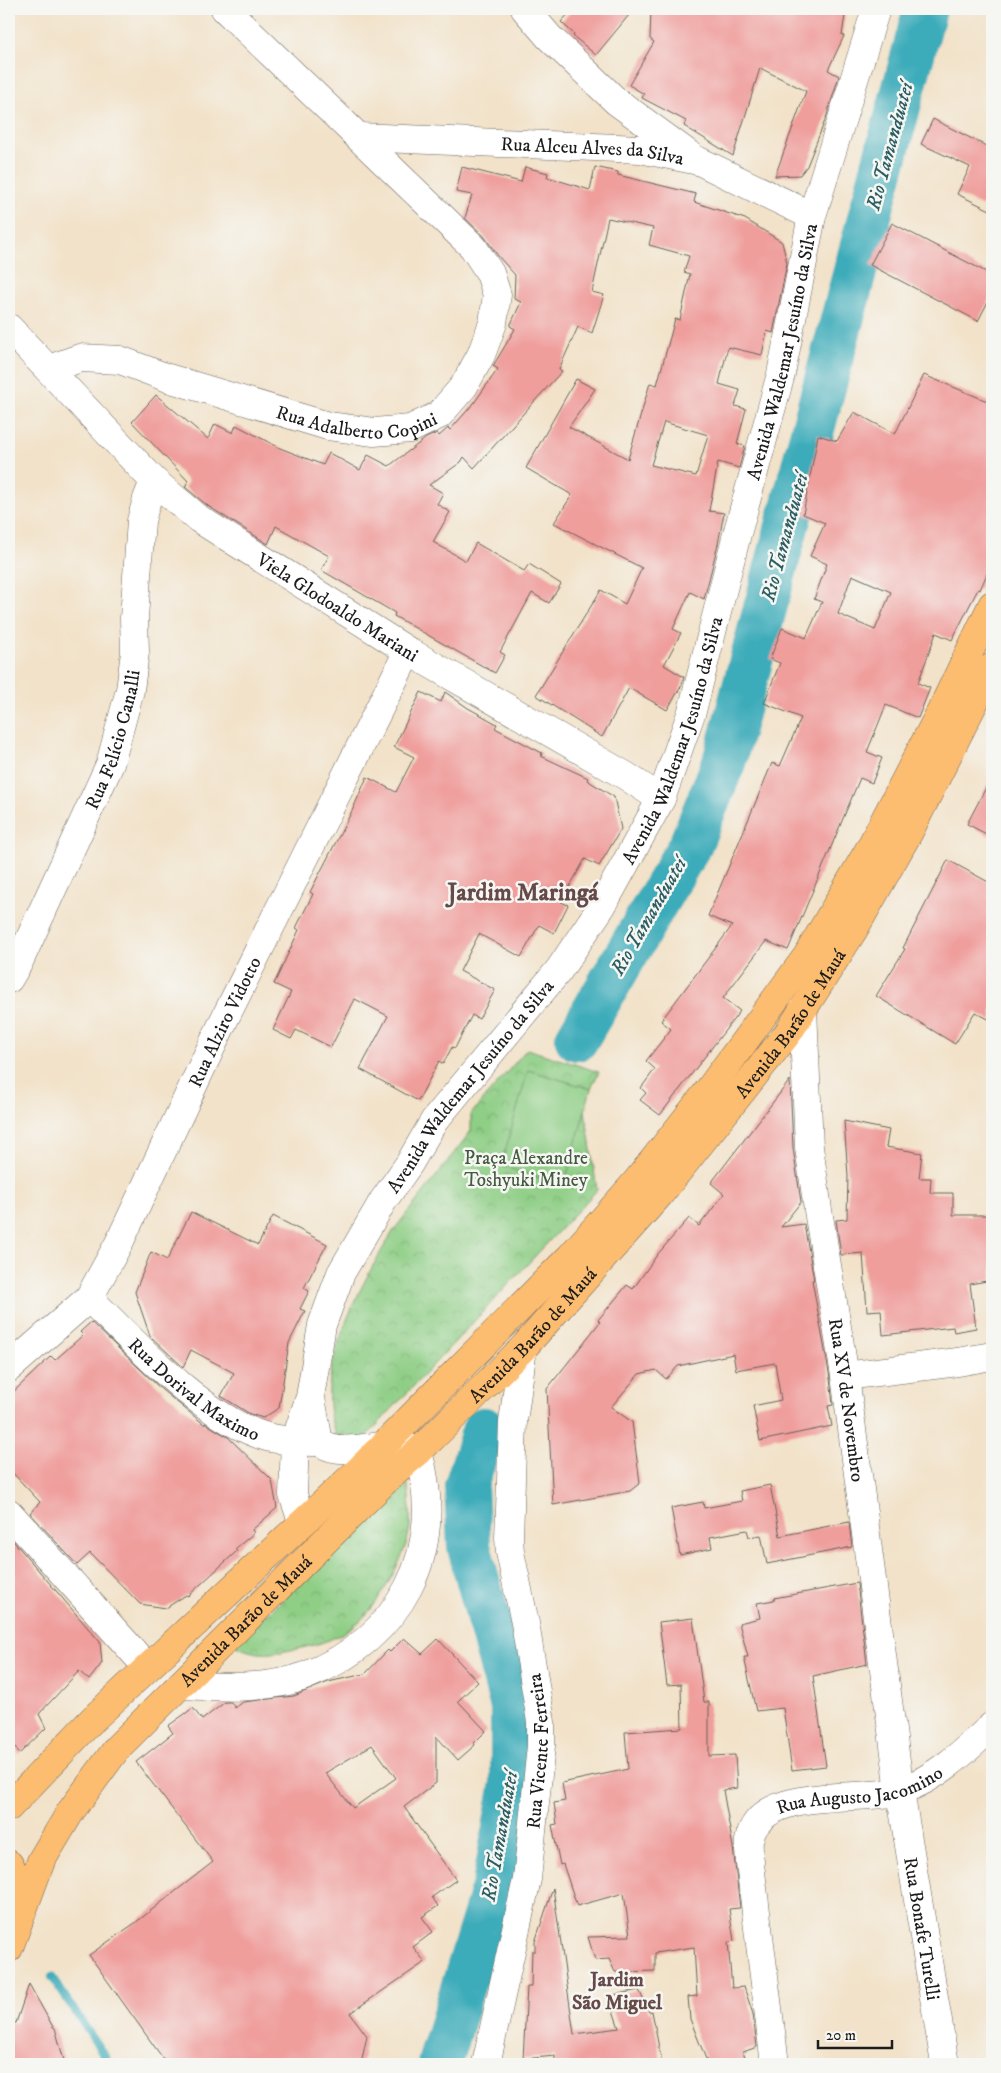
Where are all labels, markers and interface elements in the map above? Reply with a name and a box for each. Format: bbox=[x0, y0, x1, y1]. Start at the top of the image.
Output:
water label: Rio Tamanduateí bbox=[861, 76, 920, 214]
street label: Rua Alceu Alves da Silva bbox=[500, 133, 686, 171]
street label: Avenida Waldemar Jesuíno da Silva bbox=[742, 222, 823, 483]
street label: Rua Adalberto Copini bbox=[273, 401, 441, 445]
water label: Rio Tamanduateí bbox=[756, 467, 815, 605]
street label: Viela Glodoaldo Mariani bbox=[251, 548, 422, 667]
street label: Avenida Waldemar Jesuíno da Silva bbox=[617, 615, 729, 869]
street label: Rua Felício Canalli bbox=[81, 668, 146, 813]
water label: Rio Tamanduateí bbox=[605, 850, 695, 981]
district label: Jardim Maringá bbox=[444, 878, 599, 908]
street label: Avenida Barão de Mauá bbox=[731, 945, 851, 1103]
street label: Rua Alziro Vidotto bbox=[184, 953, 267, 1091]
street label: Avenida Waldemar Jesuíno da Silva bbox=[382, 975, 559, 1198]
park label: Praça Alexandre Toshyuki Miney bbox=[464, 1147, 589, 1192]
street label: Avenida Barão de Mauá bbox=[464, 1263, 602, 1408]
street label: Rua XV de Novembro bbox=[823, 1317, 869, 1484]
street label: Rua Dorival Maximo bbox=[123, 1333, 263, 1447]
street label: Avenida Barão de Mauá bbox=[175, 1551, 317, 1692]
street label: Rua Vicente Ferreira bbox=[522, 1672, 554, 1830]
street label: Rua Augusto Jacomino bbox=[773, 1762, 948, 1820]
water label: Rio Tamanduateí bbox=[477, 1766, 525, 1904]
street label: Rua Bonafe Turelli bbox=[898, 1856, 944, 2002]
district label: Jardim São Miguel bbox=[572, 1968, 663, 2016]
scale bar bbox=[818, 2018, 892, 2050]
text: 20 m bbox=[826, 2026, 856, 2045]

